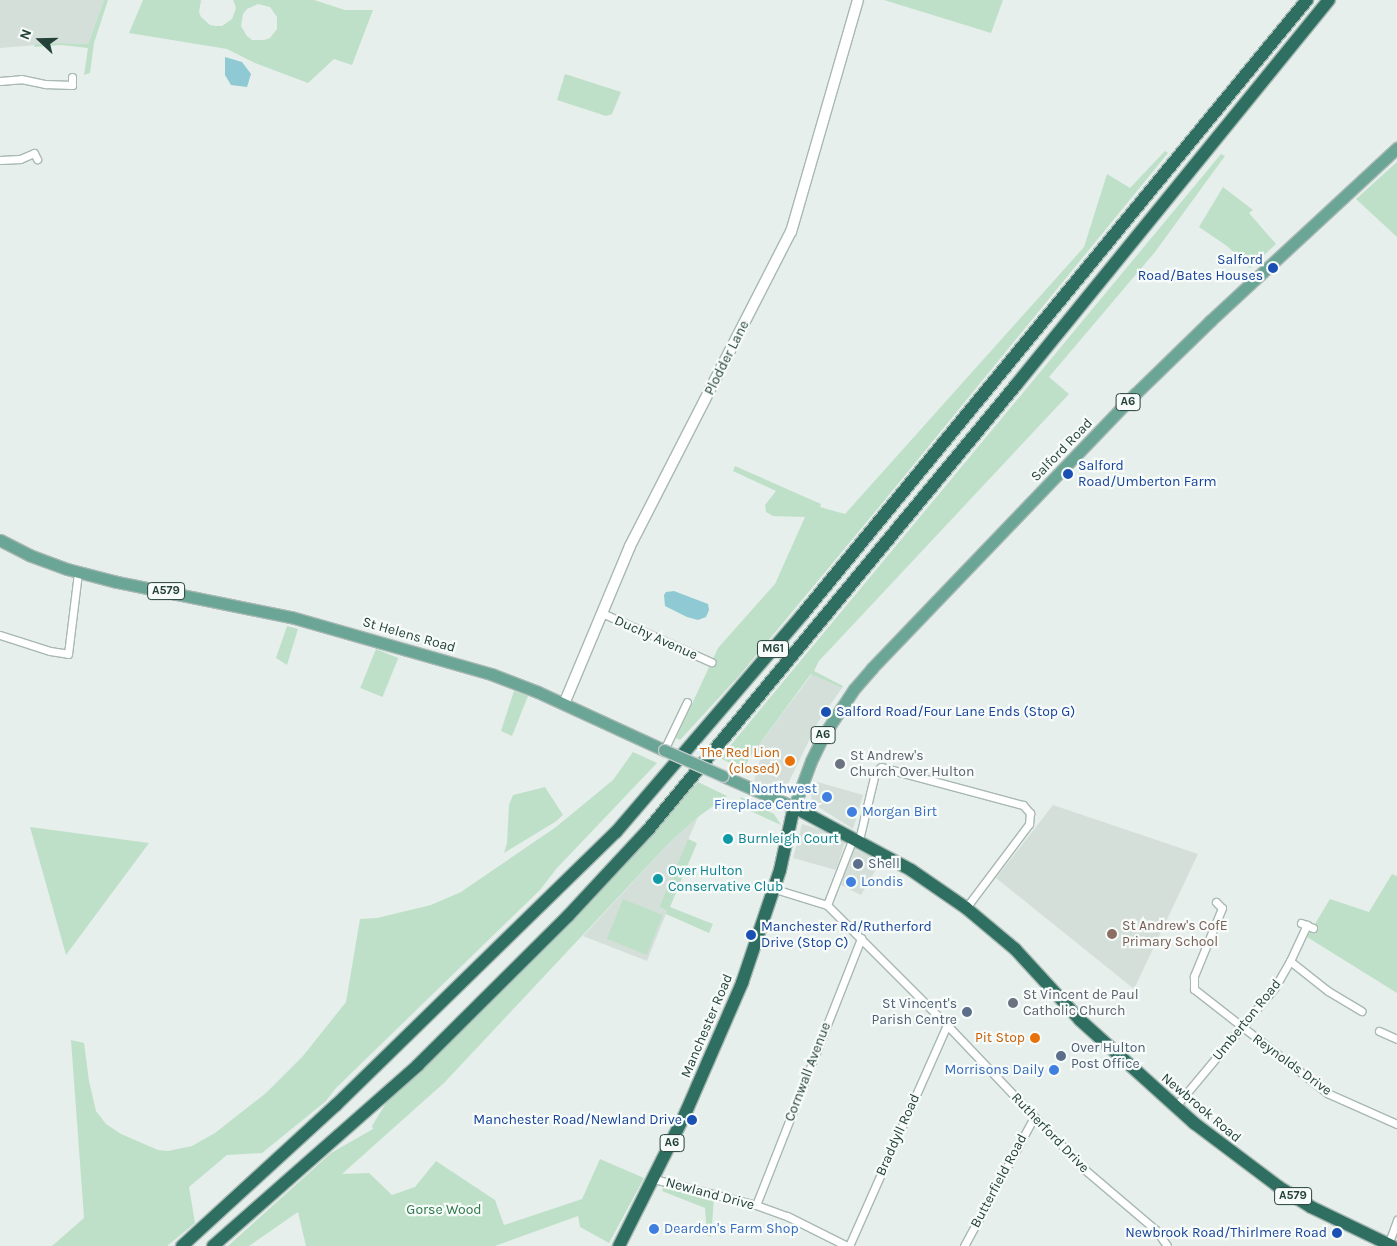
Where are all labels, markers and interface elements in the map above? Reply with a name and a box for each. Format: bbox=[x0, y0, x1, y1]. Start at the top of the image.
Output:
north arrow bbox=[15, 15, 65, 65]
text: N bbox=[16, 27, 35, 42]
place label: Salford Road/Bates Houses bbox=[1138, 252, 1263, 284]
marker: Salford Road/Bates Houses bbox=[1267, 262, 1279, 274]
street label: Plodder Lane bbox=[701, 318, 753, 398]
road number: A6 bbox=[1116, 392, 1140, 412]
street label: Salford Road bbox=[1028, 415, 1096, 485]
place label: Salford Road/Umberton Farm bbox=[1078, 458, 1217, 491]
marker: Salford Road/Umberton Farm bbox=[1062, 468, 1074, 480]
road number: A579 bbox=[146, 582, 186, 600]
street label: Duchy Avenue bbox=[612, 612, 700, 664]
street label: St Helens Road bbox=[361, 614, 457, 656]
road number: M61 bbox=[757, 640, 789, 659]
place label: Salford Road/Four Lane Ends (Stop G) bbox=[836, 704, 1075, 720]
marker: Salford Road/Four Lane Ends (Stop G) bbox=[820, 706, 832, 718]
road number: A6 bbox=[810, 726, 836, 744]
place label: The Red Lion (closed) bbox=[700, 745, 780, 778]
place label: St Andrew's Church Over Hulton bbox=[850, 748, 974, 780]
marker: The Red Lion (closed) bbox=[784, 755, 796, 767]
marker: St Andrew's Church Over Hulton bbox=[834, 758, 846, 770]
place label: Northwest Fireplace Centre bbox=[714, 781, 817, 814]
marker: Northwest Fireplace Centre bbox=[821, 791, 833, 803]
place label: Morgan Birt bbox=[862, 804, 937, 820]
marker: Morgan Birt bbox=[846, 806, 858, 818]
place label: Burnleigh Court bbox=[738, 831, 839, 847]
marker: Burnleigh Court bbox=[722, 833, 734, 845]
place label: Shell bbox=[868, 856, 900, 872]
marker: Shell bbox=[852, 858, 864, 870]
place label: Over Hulton Conservative Club bbox=[668, 863, 783, 896]
marker: Over Hulton Conservative Club bbox=[652, 873, 664, 885]
place label: Londis bbox=[861, 874, 903, 890]
marker: Londis bbox=[845, 876, 857, 888]
place label: St Andrew's CofE Primary School bbox=[1122, 918, 1228, 950]
place label: Manchester Rd/Rutherford Drive (Stop C) bbox=[761, 919, 932, 952]
marker: St Andrew's CofE Primary School bbox=[1106, 928, 1118, 940]
marker: Manchester Rd/Rutherford Drive (Stop C) bbox=[745, 929, 757, 941]
street label: Manchester Road bbox=[678, 971, 736, 1081]
street label: Umberton Road bbox=[1209, 976, 1285, 1064]
place label: St Vincent de Paul Catholic Church bbox=[1023, 987, 1139, 1020]
place label: St Vincent's Parish Centre bbox=[871, 996, 957, 1028]
marker: St Vincent de Paul Catholic Church bbox=[1007, 997, 1019, 1009]
marker: St Vincent's Parish Centre bbox=[961, 1006, 973, 1018]
street label: Cornwall Avenue bbox=[781, 1020, 835, 1124]
place label: Pit Stop bbox=[975, 1030, 1025, 1046]
street label: Reynolds Drive bbox=[1249, 1031, 1335, 1099]
marker: Pit Stop bbox=[1029, 1032, 1041, 1044]
place label: Over Hulton Post Office bbox=[1071, 1040, 1146, 1072]
marker: Over Hulton Post Office bbox=[1055, 1050, 1067, 1062]
place label: Morrisons Daily bbox=[945, 1062, 1044, 1078]
marker: Morrisons Daily bbox=[1048, 1064, 1060, 1076]
street label: Newbrook Road bbox=[1158, 1070, 1244, 1146]
street label: Rutherford Drive bbox=[1008, 1089, 1092, 1177]
street label: Braddyll Road bbox=[872, 1091, 924, 1179]
place label: Manchester Road/Newland Drive bbox=[473, 1112, 682, 1128]
marker: Manchester Road/Newland Drive bbox=[686, 1114, 698, 1126]
street label: Butterfield Road bbox=[967, 1131, 1031, 1231]
road number: A6 bbox=[660, 1134, 684, 1152]
street label: Newland Drive bbox=[664, 1174, 756, 1214]
road number: A579 bbox=[1273, 1186, 1313, 1206]
park label: Gorse Wood bbox=[406, 1202, 482, 1218]
place label: Dearden's Farm Shop bbox=[664, 1221, 799, 1237]
marker: Dearden's Farm Shop bbox=[648, 1223, 660, 1235]
place label: Newbrook Road/Thirlmere Road bbox=[1125, 1225, 1327, 1241]
marker: Newbrook Road/Thirlmere Road bbox=[1331, 1227, 1343, 1239]

